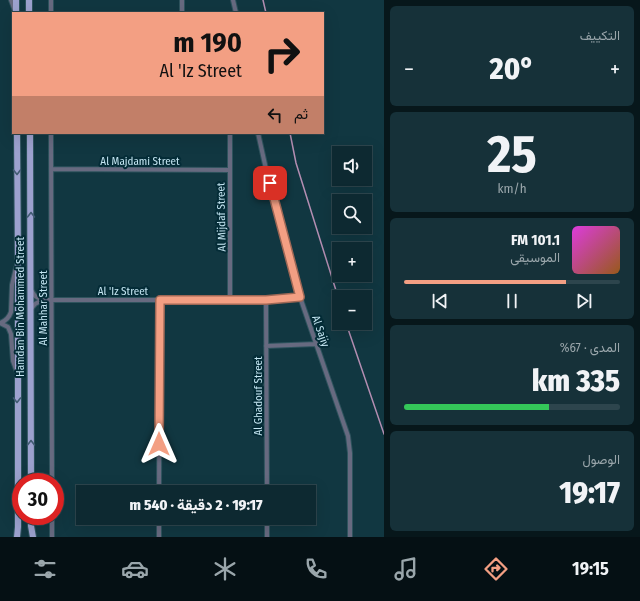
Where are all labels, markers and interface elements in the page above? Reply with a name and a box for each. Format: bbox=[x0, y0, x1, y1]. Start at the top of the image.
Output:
text: 190 m bbox=[173, 26, 242, 59]
icon: right bbox=[256, 28, 308, 80]
text: التكييف bbox=[580, 28, 620, 43]
text: 20° bbox=[490, 51, 534, 87]
text: − bbox=[404, 56, 414, 83]
text: + bbox=[610, 56, 620, 83]
text: Al 'Iz Street bbox=[160, 60, 242, 82]
icon: left bbox=[264, 104, 286, 126]
text: ثم bbox=[294, 105, 308, 123]
text: 25 bbox=[487, 123, 537, 186]
map controls bbox=[332, 146, 372, 330]
button: sound bbox=[332, 146, 372, 186]
street label: Al Majdami Street bbox=[100, 155, 180, 168]
pin bbox=[253, 166, 287, 200]
one-way arrow bbox=[13, 169, 21, 175]
icon: arrive bbox=[259, 172, 281, 194]
text: km/h bbox=[498, 181, 527, 196]
street label: Al Mijdaf Street bbox=[214, 182, 229, 252]
button: search bbox=[332, 194, 372, 234]
one-way arrow bbox=[27, 212, 35, 218]
text: 101.1 FM bbox=[511, 231, 560, 249]
street label: Hamdan Bin Mohammed Street bbox=[14, 237, 27, 377]
button: + bbox=[332, 242, 372, 282]
text: الموسيقى bbox=[510, 250, 560, 265]
street label: Al Mahhar Street bbox=[37, 270, 50, 345]
street label: Al 'Iz Street bbox=[98, 285, 149, 298]
button: − bbox=[332, 290, 372, 330]
icon: previous bbox=[429, 290, 451, 312]
icon: pause bbox=[501, 290, 523, 312]
icon: next bbox=[573, 290, 595, 312]
street label: Al Sajiy bbox=[309, 314, 332, 349]
text: المدى · 67% bbox=[560, 340, 620, 355]
street label: Al Ghadouf Street bbox=[252, 356, 265, 436]
text: 335 km bbox=[532, 363, 620, 399]
one-way arrow bbox=[13, 397, 21, 403]
position arrow bbox=[138, 423, 180, 465]
one-way arrow bbox=[26, 440, 35, 446]
text: الوصول bbox=[582, 452, 620, 467]
speed limit sign: 30 bbox=[12, 473, 64, 525]
text: 19:17 bbox=[559, 475, 620, 511]
text: 19:17 · 2 دقيقة · 540 m bbox=[129, 496, 263, 514]
icon: filters bbox=[31, 555, 59, 583]
icon: car bbox=[121, 555, 149, 583]
icon: climate bbox=[211, 555, 239, 583]
icon: phone bbox=[302, 555, 330, 583]
icon: music bbox=[392, 555, 420, 583]
icon: directions bbox=[482, 555, 510, 583]
text: 19:15 bbox=[572, 558, 609, 580]

